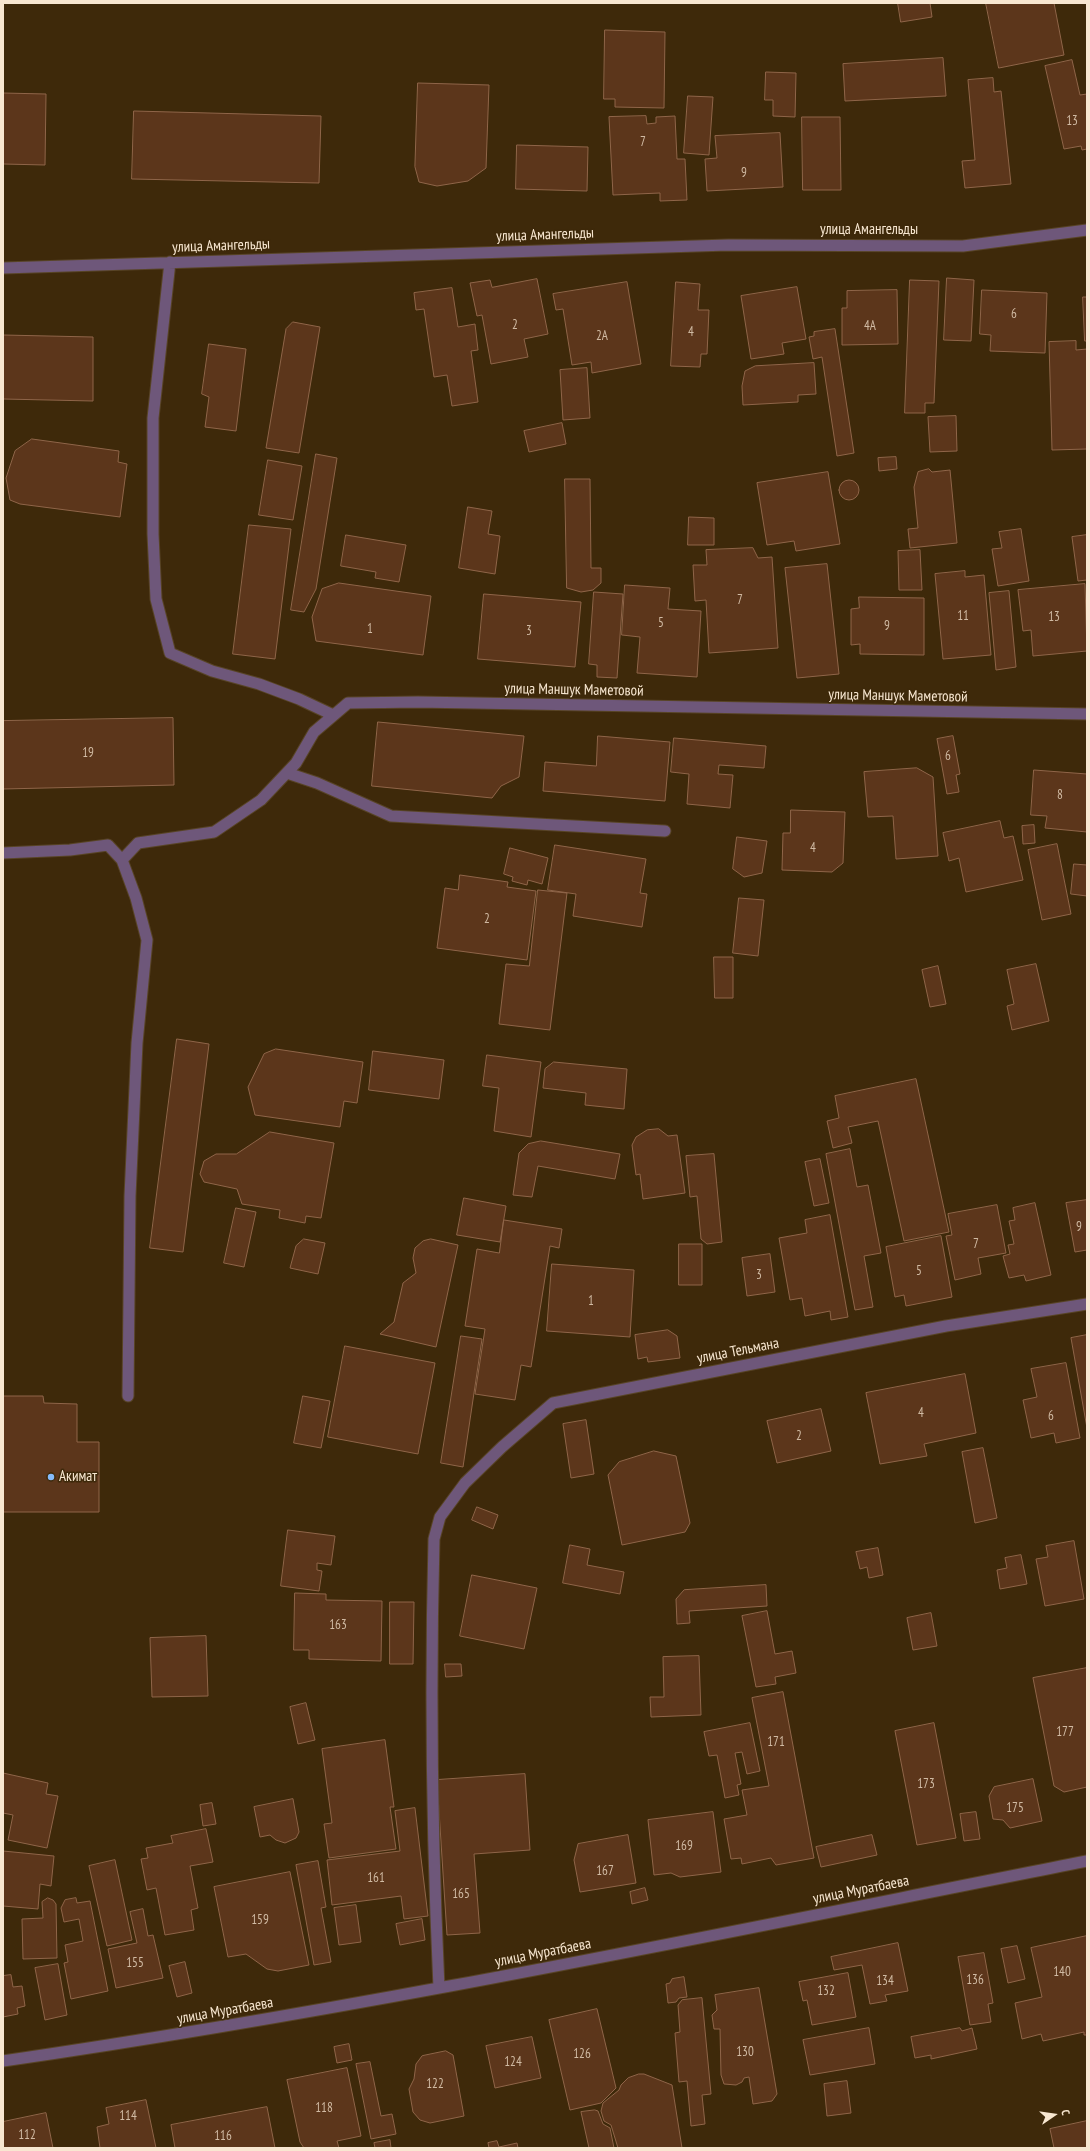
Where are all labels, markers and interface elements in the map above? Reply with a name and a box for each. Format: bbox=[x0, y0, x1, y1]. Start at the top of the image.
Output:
house number: 13 bbox=[1066, 113, 1078, 129]
house number: 7 bbox=[640, 134, 646, 150]
house number: 9 bbox=[741, 165, 747, 181]
street label: улица Амангельды bbox=[820, 221, 918, 239]
street label: улица Амангельды bbox=[496, 224, 594, 246]
street label: улица Амангельды bbox=[172, 235, 270, 257]
house number: 6 bbox=[1011, 306, 1017, 322]
house number: 2 bbox=[512, 317, 518, 333]
house number: 4А bbox=[864, 318, 876, 334]
house number: 4 bbox=[688, 324, 694, 340]
house number: 2А bbox=[596, 328, 608, 344]
house number: 7 bbox=[737, 592, 743, 608]
house number: 11 bbox=[957, 608, 969, 624]
house number: 13 bbox=[1048, 609, 1060, 625]
house number: 5 bbox=[658, 615, 664, 631]
house number: 9 bbox=[884, 618, 890, 634]
house number: 1 bbox=[367, 621, 373, 637]
house number: 3 bbox=[526, 623, 532, 639]
street label: улица Маншук Маметовой bbox=[504, 680, 644, 700]
street label: улица Маншук Маметовой bbox=[828, 686, 968, 706]
house number: 19 bbox=[82, 745, 94, 761]
house number: 6 bbox=[945, 748, 951, 764]
house number: 8 bbox=[1057, 787, 1063, 803]
house number: 4 bbox=[810, 840, 816, 856]
house number: 2 bbox=[484, 911, 490, 927]
house number: 9 bbox=[1076, 1219, 1082, 1235]
house number: 7 bbox=[973, 1236, 979, 1252]
house number: 5 bbox=[916, 1263, 922, 1279]
house number: 3 bbox=[756, 1267, 762, 1283]
house number: 1 bbox=[588, 1293, 594, 1309]
street label: улица Тельмана bbox=[695, 1334, 781, 1368]
house number: 4 bbox=[918, 1405, 924, 1421]
house number: 6 bbox=[1048, 1408, 1054, 1424]
house number: 2 bbox=[796, 1428, 802, 1444]
place label: Акимат bbox=[59, 1468, 97, 1486]
marker: Акимат bbox=[46, 1472, 56, 1482]
house number: 163 bbox=[329, 1617, 347, 1633]
house number: 177 bbox=[1056, 1724, 1074, 1740]
house number: 171 bbox=[767, 1734, 785, 1750]
house number: 173 bbox=[917, 1776, 935, 1792]
house number: 175 bbox=[1006, 1800, 1024, 1816]
house number: 169 bbox=[675, 1838, 693, 1854]
house number: 167 bbox=[596, 1863, 614, 1879]
house number: 161 bbox=[367, 1870, 385, 1886]
street label: улица Муратбаева bbox=[812, 1872, 910, 1908]
house number: 165 bbox=[452, 1886, 470, 1902]
house number: 159 bbox=[251, 1912, 269, 1928]
street label: улица Муратбаева bbox=[494, 1935, 592, 1971]
house number: 155 bbox=[126, 1955, 144, 1971]
house number: 140 bbox=[1053, 1964, 1071, 1980]
house number: 136 bbox=[966, 1972, 984, 1988]
house number: 134 bbox=[876, 1973, 894, 1989]
house number: 132 bbox=[817, 1983, 835, 1999]
street label: улица Муратбаева bbox=[176, 1994, 274, 2028]
house number: 130 bbox=[736, 2044, 754, 2060]
house number: 126 bbox=[573, 2046, 591, 2062]
house number: 124 bbox=[504, 2054, 522, 2070]
house number: 122 bbox=[426, 2076, 444, 2092]
north arrow bbox=[1034, 2095, 1074, 2135]
house number: 118 bbox=[315, 2100, 333, 2116]
house number: 114 bbox=[119, 2108, 137, 2124]
text: С bbox=[1058, 2108, 1073, 2116]
house number: 112 bbox=[18, 2127, 36, 2143]
house number: 116 bbox=[214, 2128, 232, 2144]

